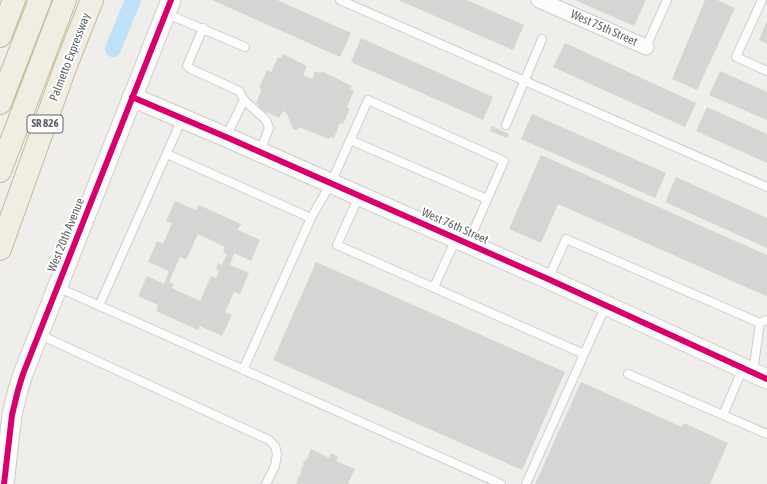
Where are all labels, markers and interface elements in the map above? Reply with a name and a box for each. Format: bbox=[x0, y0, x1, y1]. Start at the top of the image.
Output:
street label: West 75th Street bbox=[568, 7, 640, 49]
street label: Palmetto Expressway bbox=[47, 11, 93, 103]
road number: SR 826 bbox=[27, 115, 63, 133]
street label: West 20th Avenue bbox=[45, 196, 87, 274]
street label: West 76th Street bbox=[419, 205, 491, 247]

